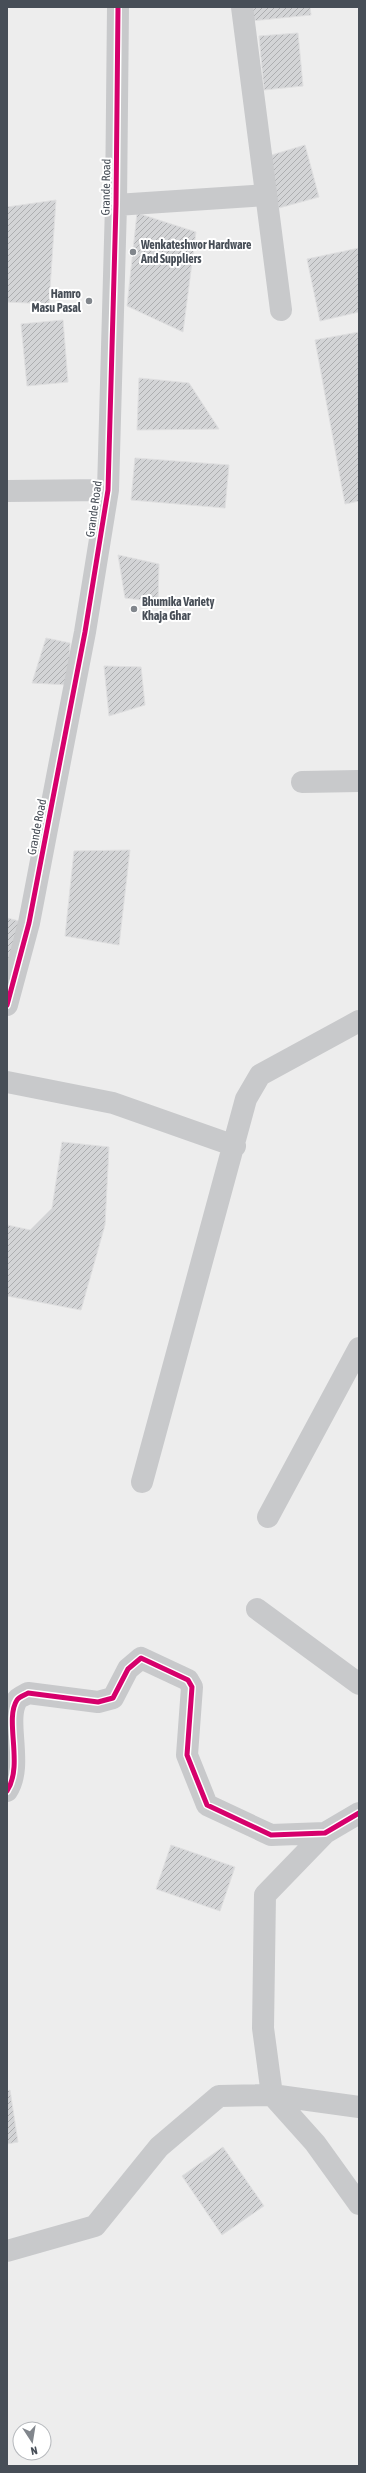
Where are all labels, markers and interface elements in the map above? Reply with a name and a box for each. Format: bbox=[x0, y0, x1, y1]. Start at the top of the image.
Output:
street label: Grande Road bbox=[99, 159, 113, 215]
place label: Wenkateshwor Hardware And Suppliers bbox=[140, 238, 252, 266]
marker: Wenkateshwor Hardware And Suppliers bbox=[128, 247, 138, 257]
place label: Hamro Masu Pasal bbox=[31, 287, 82, 315]
marker: Hamro Masu Pasal bbox=[84, 296, 94, 306]
street label: Grande Road bbox=[83, 480, 105, 538]
place label: Bhumika Variety Khaja Ghar bbox=[142, 595, 215, 623]
marker: Bhumika Variety Khaja Ghar bbox=[129, 604, 139, 614]
street label: Grande Road bbox=[25, 798, 49, 856]
north arrow bbox=[12, 2421, 52, 2461]
text: N bbox=[30, 2444, 39, 2457]

